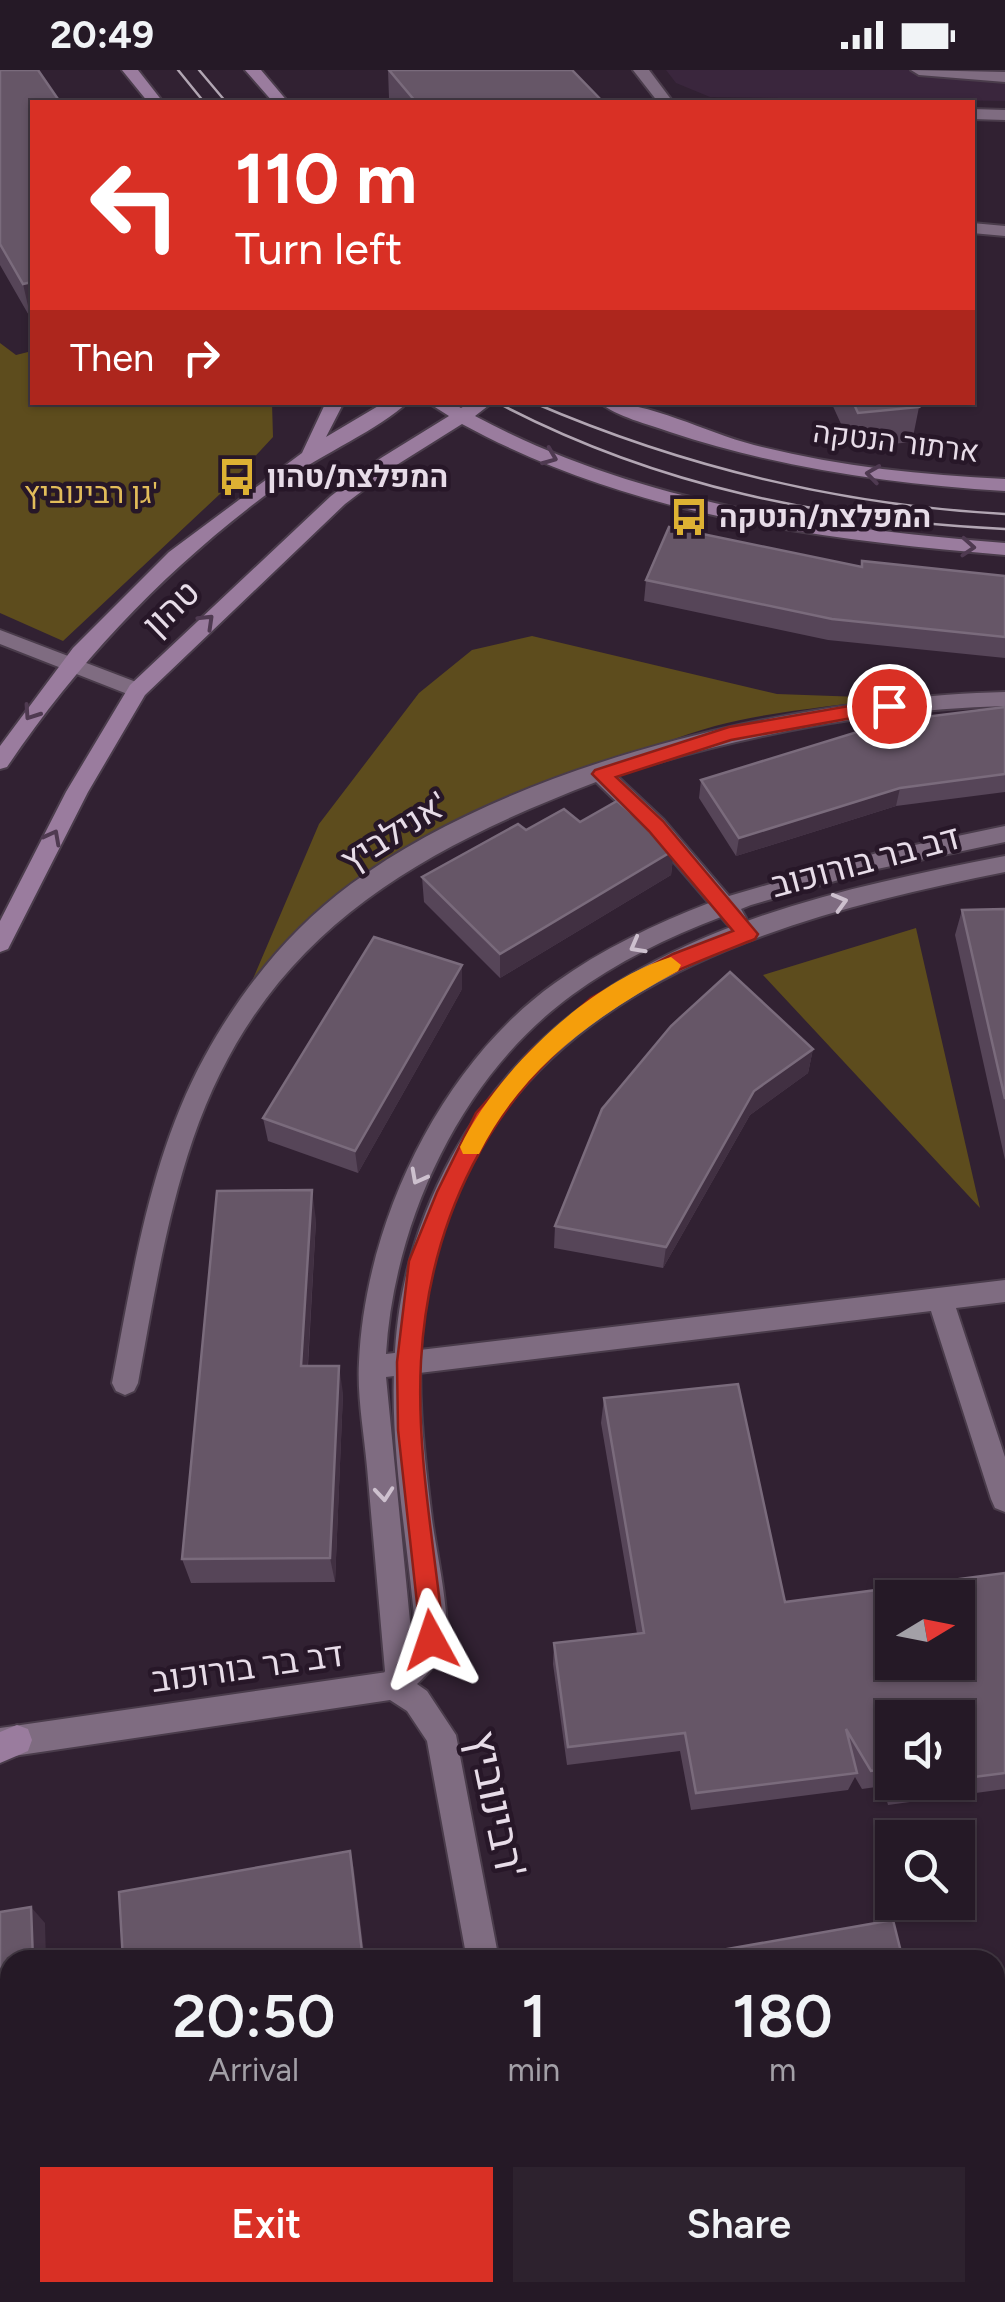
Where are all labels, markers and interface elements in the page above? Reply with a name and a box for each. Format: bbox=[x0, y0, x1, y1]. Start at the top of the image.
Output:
text: 20:49 bbox=[50, 12, 154, 58]
text: 110 m bbox=[235, 136, 417, 221]
icon: left bbox=[70, 140, 200, 270]
text: Turn left bbox=[235, 221, 402, 275]
icon: right bbox=[174, 330, 229, 385]
text: Then bbox=[70, 335, 154, 381]
street label: ארתור הנטקה bbox=[811, 413, 981, 470]
one-way arrow bbox=[540, 446, 557, 466]
bus stop icon: המפלצת/טהון bbox=[216, 456, 258, 498]
place label: המפלצת/טהון bbox=[267, 458, 448, 495]
one-way arrow bbox=[865, 464, 881, 485]
park label: גן רבינוביץ' bbox=[24, 474, 158, 511]
bus stop icon: המפלצת/הנטקה bbox=[668, 496, 710, 538]
place label: המפלצת/הנטקה bbox=[719, 498, 931, 535]
one-way arrow bbox=[961, 535, 977, 557]
street label: טהון bbox=[134, 571, 208, 645]
one-way arrow bbox=[195, 615, 214, 633]
pin bbox=[847, 664, 932, 749]
icon: arrive bbox=[862, 679, 917, 734]
one-way arrow bbox=[25, 701, 43, 720]
street label: אנילביץ' bbox=[333, 783, 455, 881]
street label: דב בר בורוכוב bbox=[766, 816, 964, 906]
one-way arrow bbox=[41, 830, 60, 848]
one-way arrow bbox=[831, 893, 848, 914]
one-way arrow bbox=[630, 934, 648, 953]
one-way arrow bbox=[411, 1166, 430, 1184]
one-way arrow bbox=[372, 1486, 394, 1502]
north arrow bbox=[875, 1580, 975, 1680]
map controls bbox=[875, 1580, 975, 1920]
position arrow bbox=[379, 1588, 483, 1692]
street label: דב בר בורוכוב bbox=[148, 1633, 346, 1701]
button: sound bbox=[875, 1700, 975, 1800]
street label: רבינוביץ' bbox=[456, 1726, 537, 1882]
button: search bbox=[875, 1820, 975, 1920]
text: 20:50 bbox=[172, 1980, 335, 2052]
text: 1 bbox=[521, 1980, 546, 2052]
text: 180 bbox=[732, 1980, 833, 2052]
text: Arrival bbox=[209, 2051, 299, 2089]
text: min bbox=[508, 2051, 560, 2089]
text: m bbox=[769, 2051, 796, 2089]
button: Exit bbox=[40, 2167, 493, 2282]
button: Share bbox=[513, 2167, 965, 2282]

